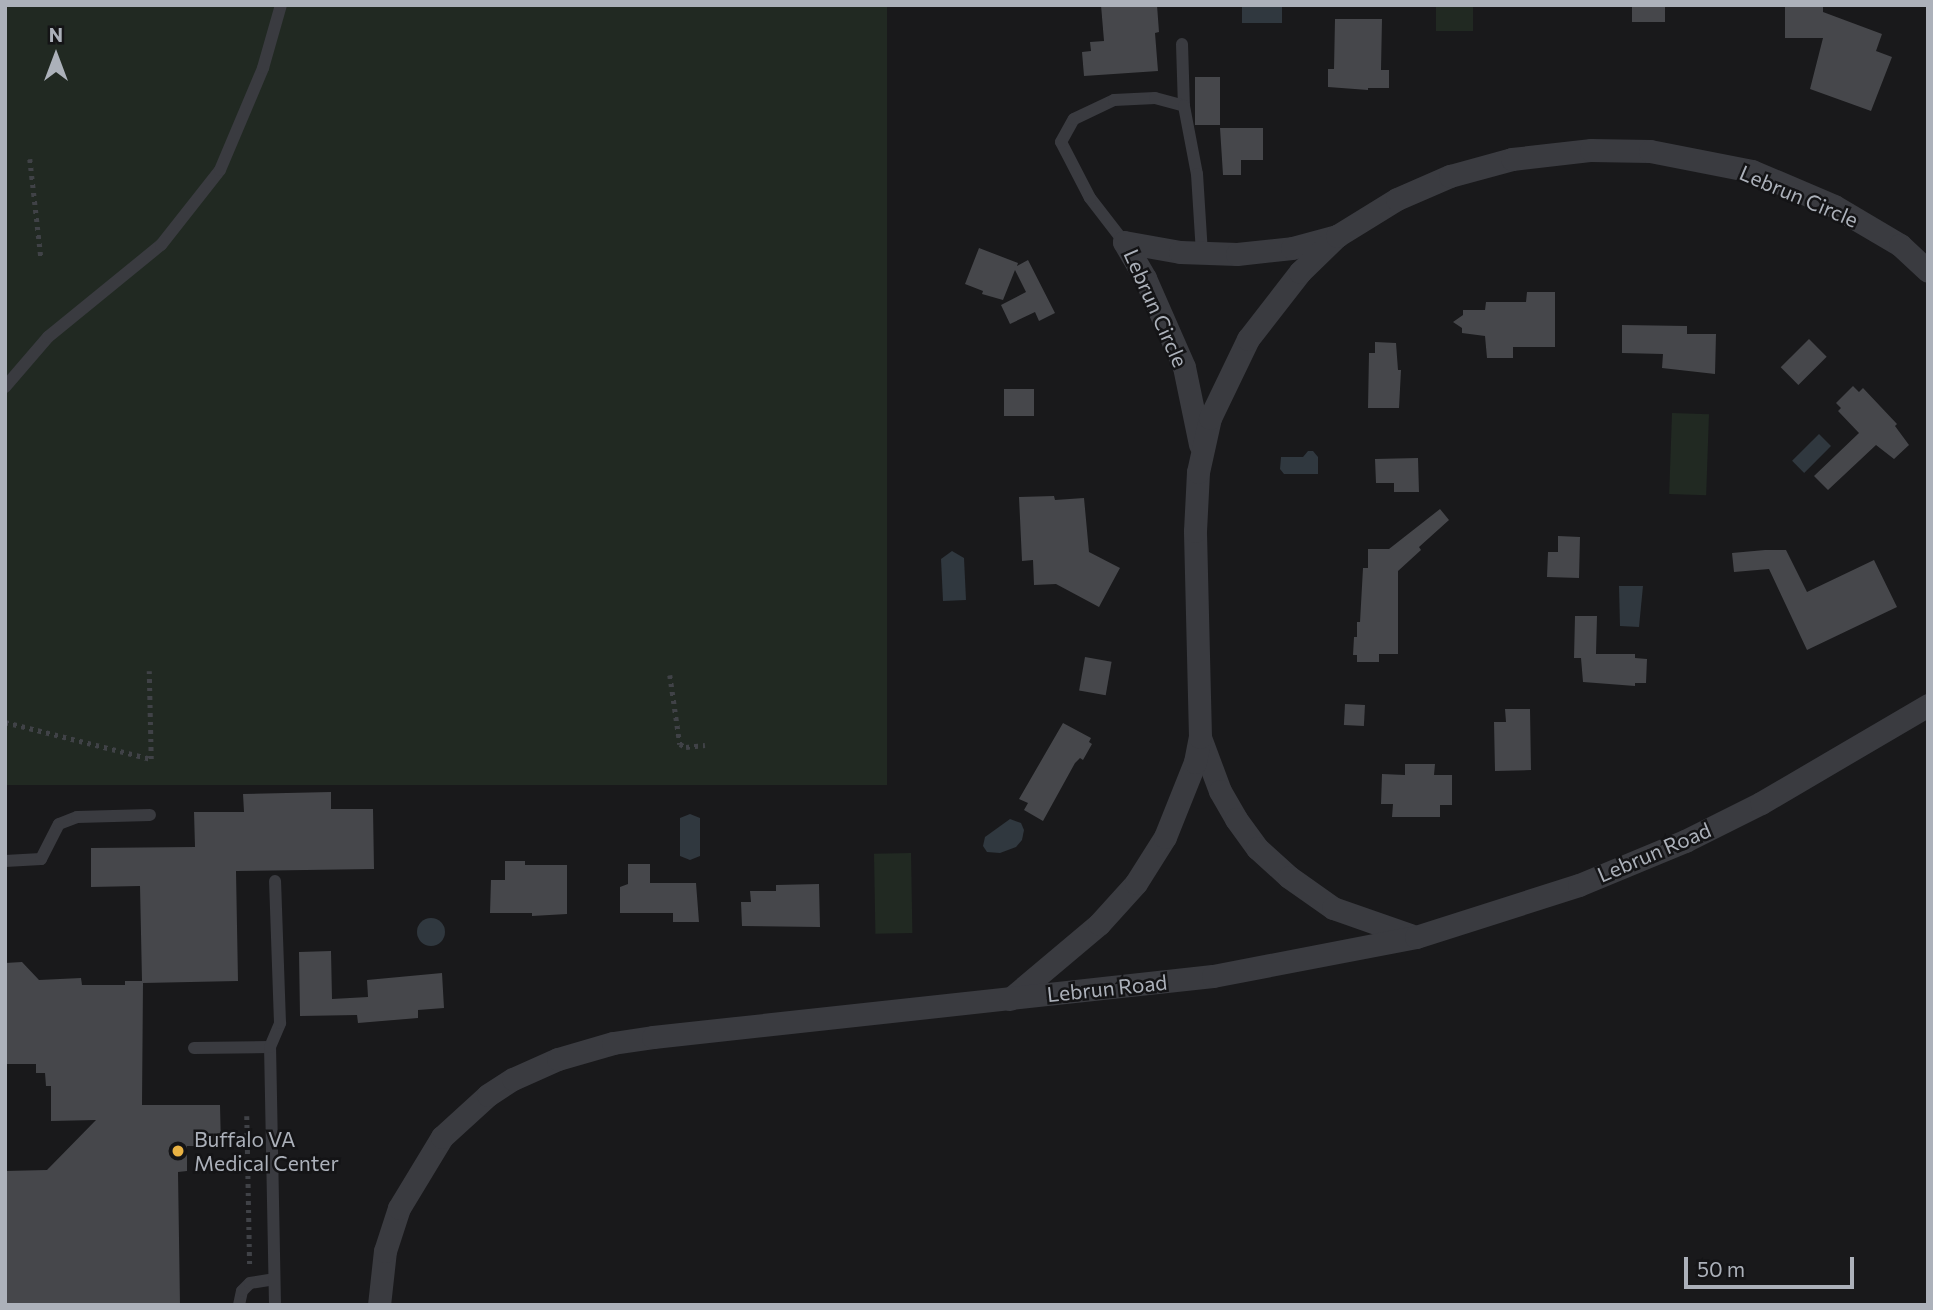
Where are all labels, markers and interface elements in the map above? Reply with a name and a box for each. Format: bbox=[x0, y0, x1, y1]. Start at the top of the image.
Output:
north arrow bbox=[21, 21, 91, 91]
text: N bbox=[49, 23, 63, 46]
street label: Lebrun Circle bbox=[1736, 160, 1862, 232]
street label: Lebrun Circle bbox=[1119, 245, 1193, 371]
street label: Lebrun Road bbox=[1594, 817, 1714, 887]
street label: Lebrun Road bbox=[1046, 969, 1168, 1007]
place label: Buffalo VA Medical Center bbox=[194, 1126, 339, 1176]
marker: Buffalo VA Medical Center bbox=[168, 1141, 188, 1161]
scale bar bbox=[1688, 1244, 1858, 1288]
text: 50 m bbox=[1697, 1256, 1745, 1281]

